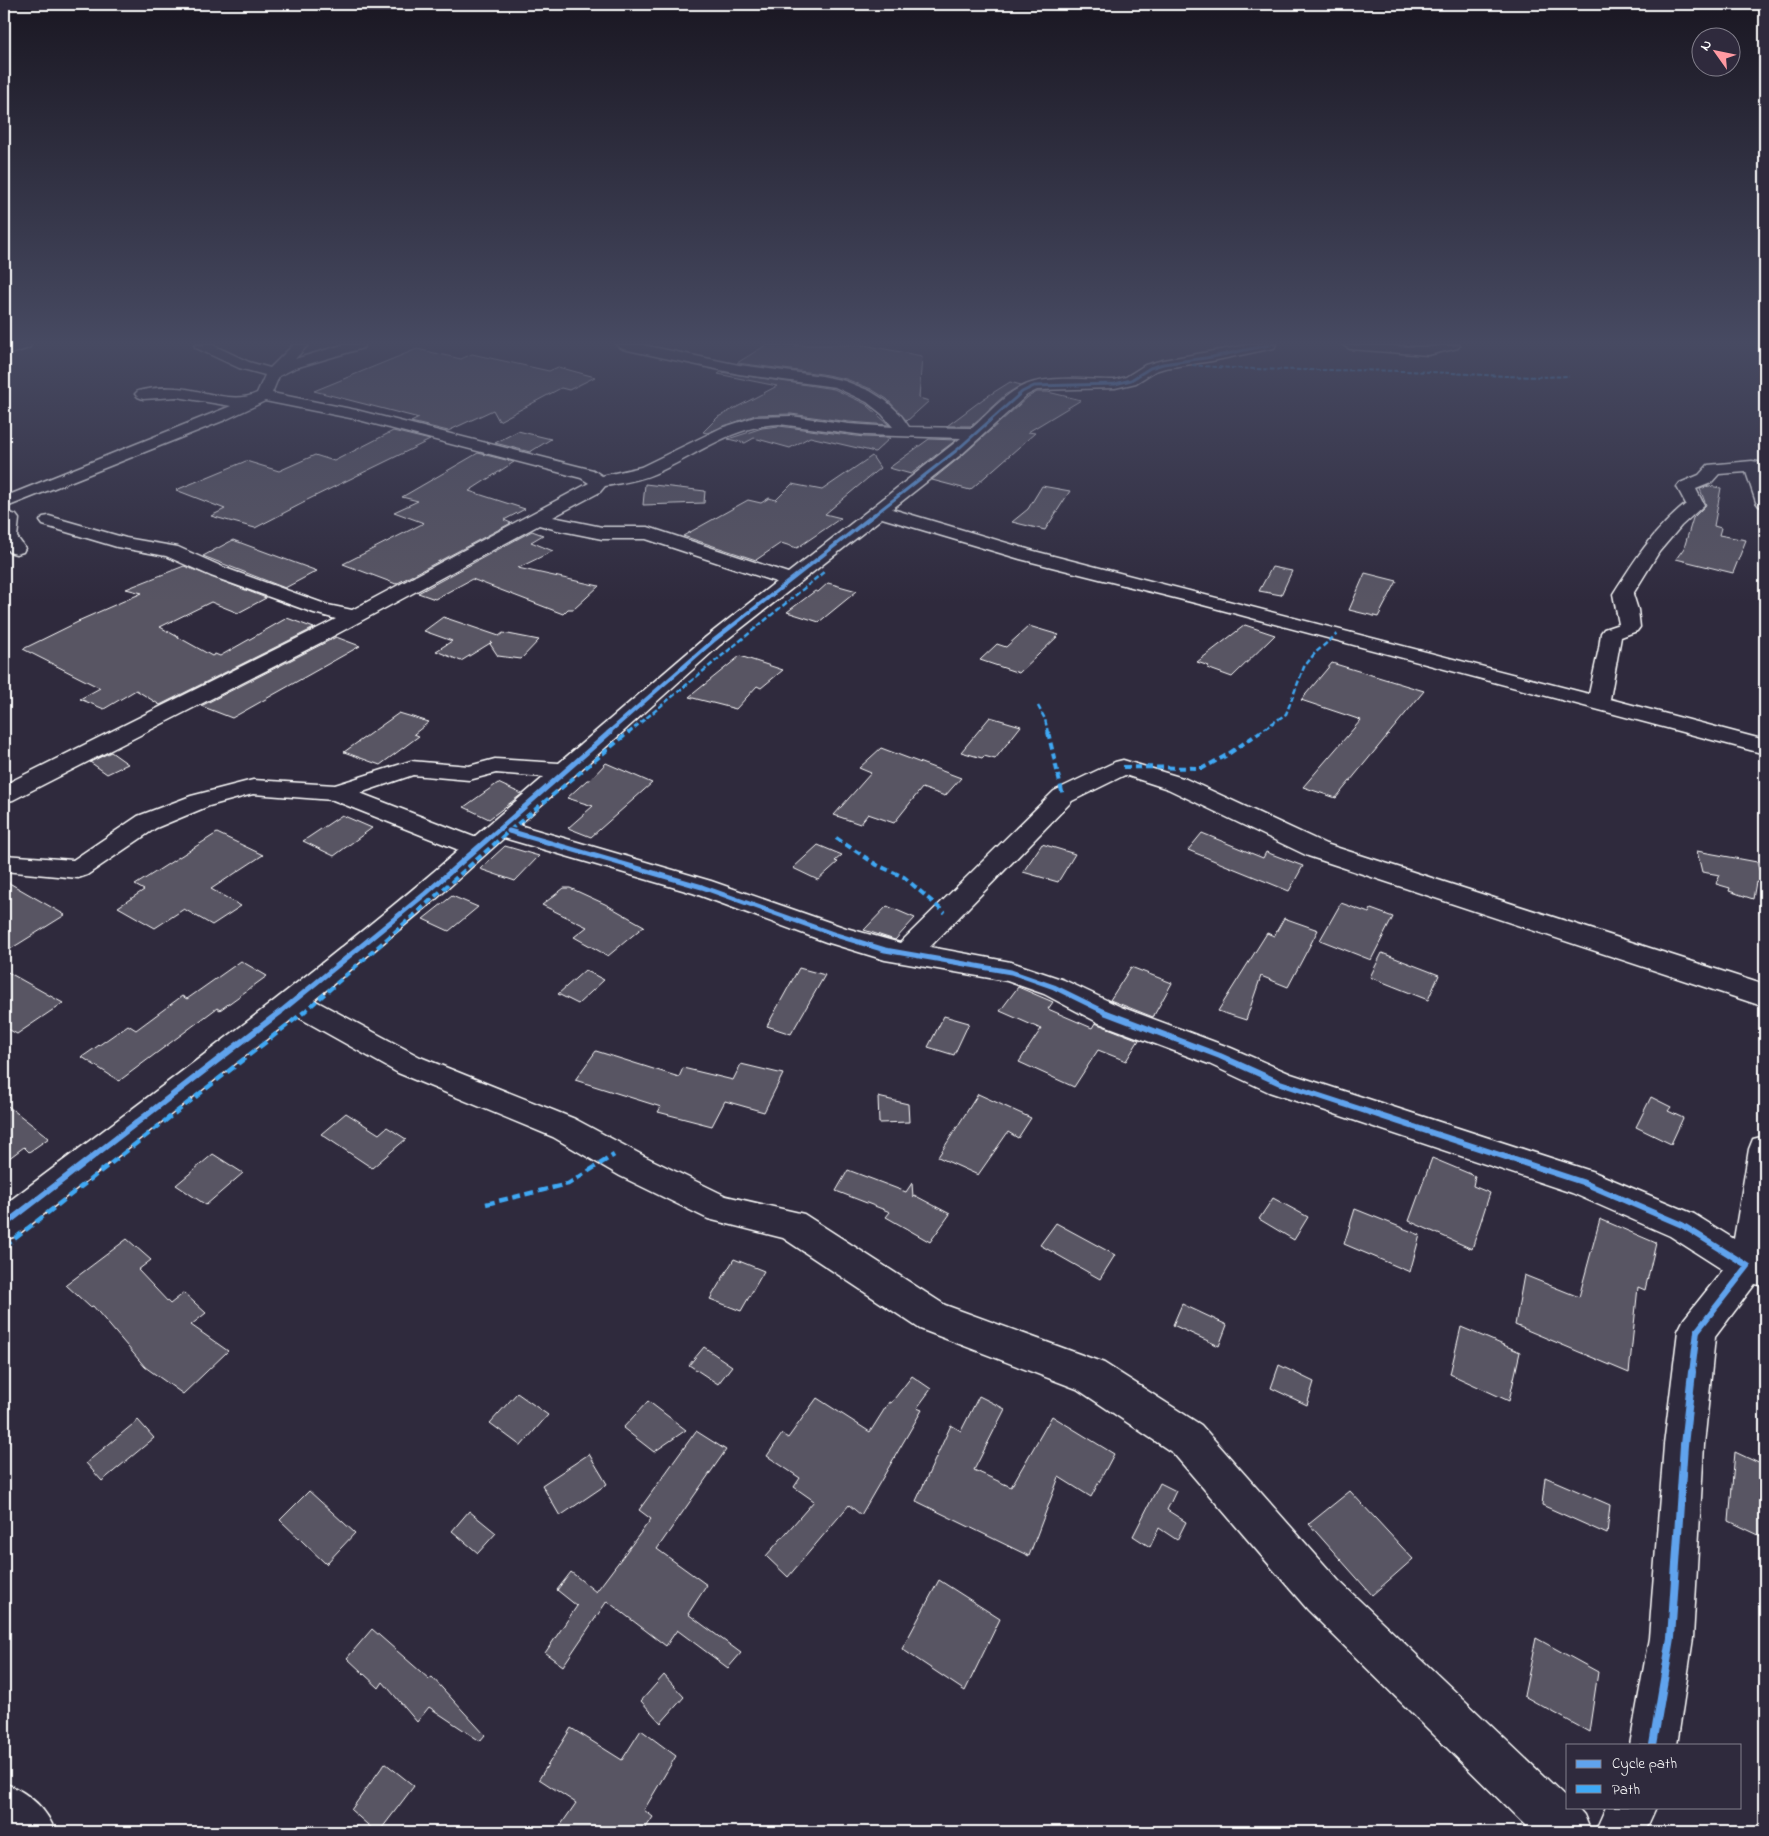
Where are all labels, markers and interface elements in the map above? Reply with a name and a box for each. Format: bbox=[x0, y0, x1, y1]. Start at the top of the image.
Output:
north arrow bbox=[1692, 28, 1742, 78]
text: N bbox=[1695, 36, 1718, 55]
legend bbox=[1566, 1744, 1742, 1808]
text: Cycle path bbox=[1612, 1753, 1677, 1776]
text: Path bbox=[1612, 1779, 1640, 1801]

